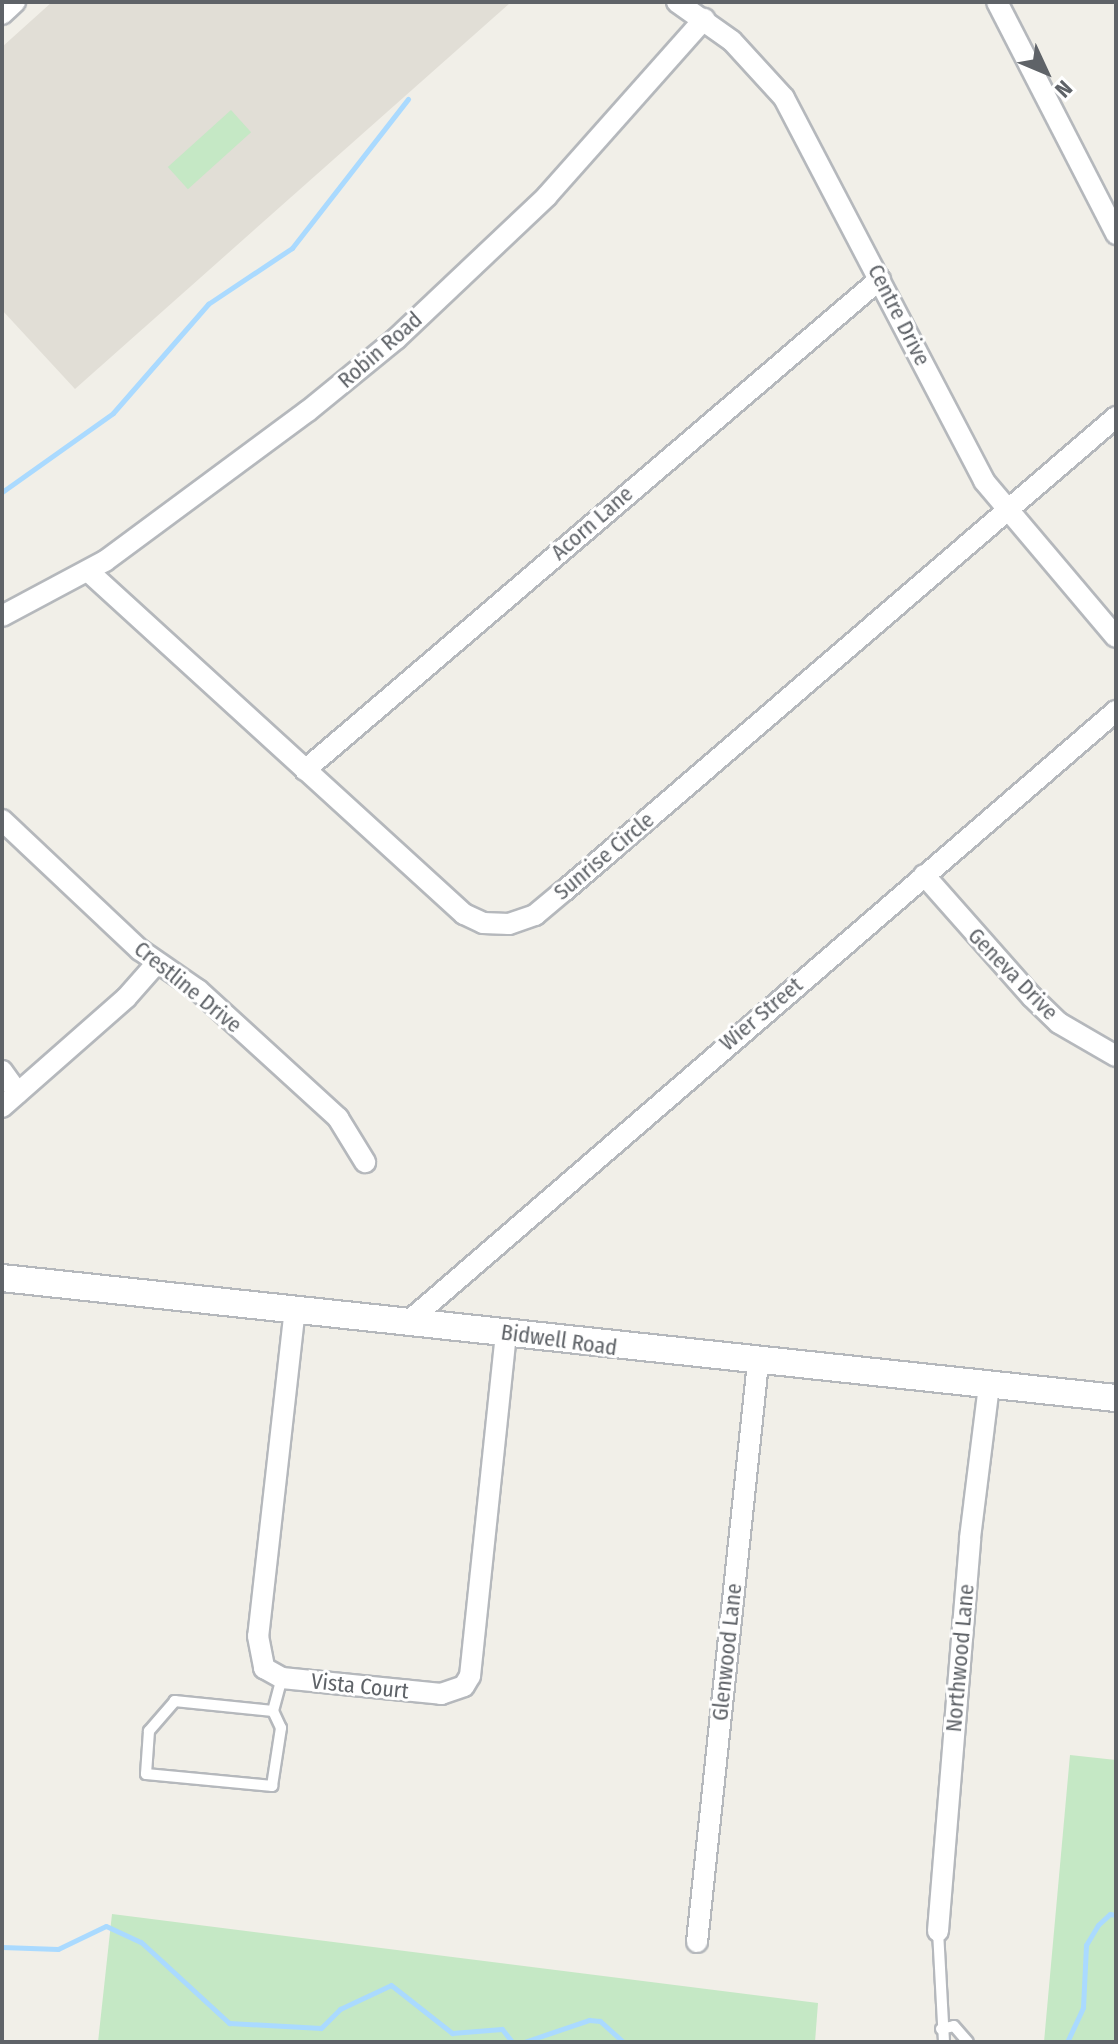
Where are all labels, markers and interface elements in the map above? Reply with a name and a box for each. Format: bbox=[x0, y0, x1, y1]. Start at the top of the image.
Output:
north arrow bbox=[1006, 32, 1086, 112]
text: N bbox=[1049, 75, 1078, 103]
street label: Centre Drive bbox=[862, 260, 936, 370]
street label: Robin Road bbox=[333, 306, 427, 394]
street label: Acorn Lane bbox=[546, 480, 638, 566]
street label: Sunrise Circle bbox=[549, 807, 659, 905]
street label: Geneva Drive bbox=[963, 922, 1063, 1026]
street label: Crestline Drive bbox=[129, 936, 247, 1038]
street label: Wier Street bbox=[714, 972, 808, 1056]
street label: Bidwell Road bbox=[499, 1319, 619, 1361]
street label: Glenwood Lane bbox=[707, 1582, 747, 1722]
street label: Northwood Lane bbox=[940, 1583, 980, 1733]
street label: Vista Court bbox=[310, 1668, 410, 1704]

